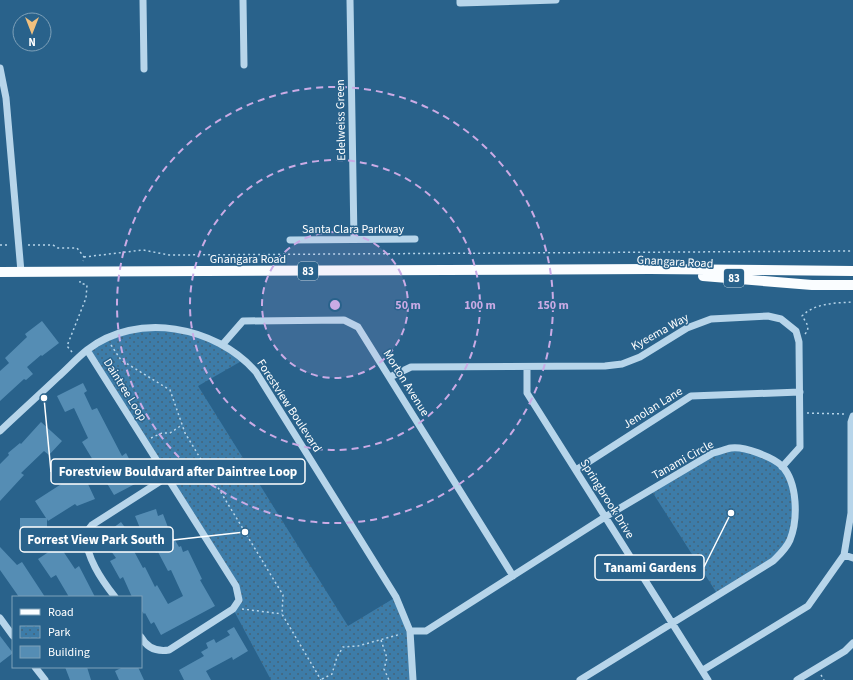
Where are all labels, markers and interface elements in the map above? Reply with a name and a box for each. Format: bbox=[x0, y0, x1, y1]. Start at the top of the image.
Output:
north arrow bbox=[12, 12, 52, 52]
text: N bbox=[28, 34, 36, 49]
street label: Edelweiss Green bbox=[332, 79, 350, 161]
street label: Santa Clara Parkway bbox=[302, 221, 404, 238]
street label: Gnangara Road bbox=[210, 251, 286, 268]
street label: Gnangara Road bbox=[636, 252, 714, 272]
road number: 83 bbox=[298, 262, 318, 280]
road number: 83 bbox=[724, 269, 744, 287]
text: 50 m bbox=[395, 297, 421, 314]
text: 100 m bbox=[464, 297, 496, 314]
text: 150 m bbox=[537, 297, 569, 314]
centre of rings bbox=[328, 298, 342, 312]
street label: Kyeema Way bbox=[628, 309, 692, 355]
street label: Morton Avenue bbox=[379, 346, 433, 420]
street label: Daintree Loop bbox=[99, 356, 151, 425]
street label: Forestview Boulevard bbox=[252, 356, 326, 456]
street label: Jenolan Lane bbox=[620, 383, 686, 433]
street label: Tanami Circle bbox=[649, 436, 717, 484]
street label: Springbrook Drive bbox=[576, 456, 638, 542]
callout: Forestview Bouldvard after Daintree Loop bbox=[51, 459, 305, 484]
text: Forestview Bouldvard after Daintree Loop bbox=[59, 463, 297, 481]
callout: Forrest View Park South bbox=[20, 527, 173, 552]
text: Forrest View Park South bbox=[27, 531, 165, 549]
callout: Tanami Gardens bbox=[595, 555, 704, 580]
text: Tanami Gardens bbox=[604, 559, 696, 577]
legend bbox=[12, 596, 142, 668]
text: Road bbox=[48, 604, 74, 621]
text: Park bbox=[48, 624, 70, 641]
text: Building bbox=[48, 644, 90, 661]

